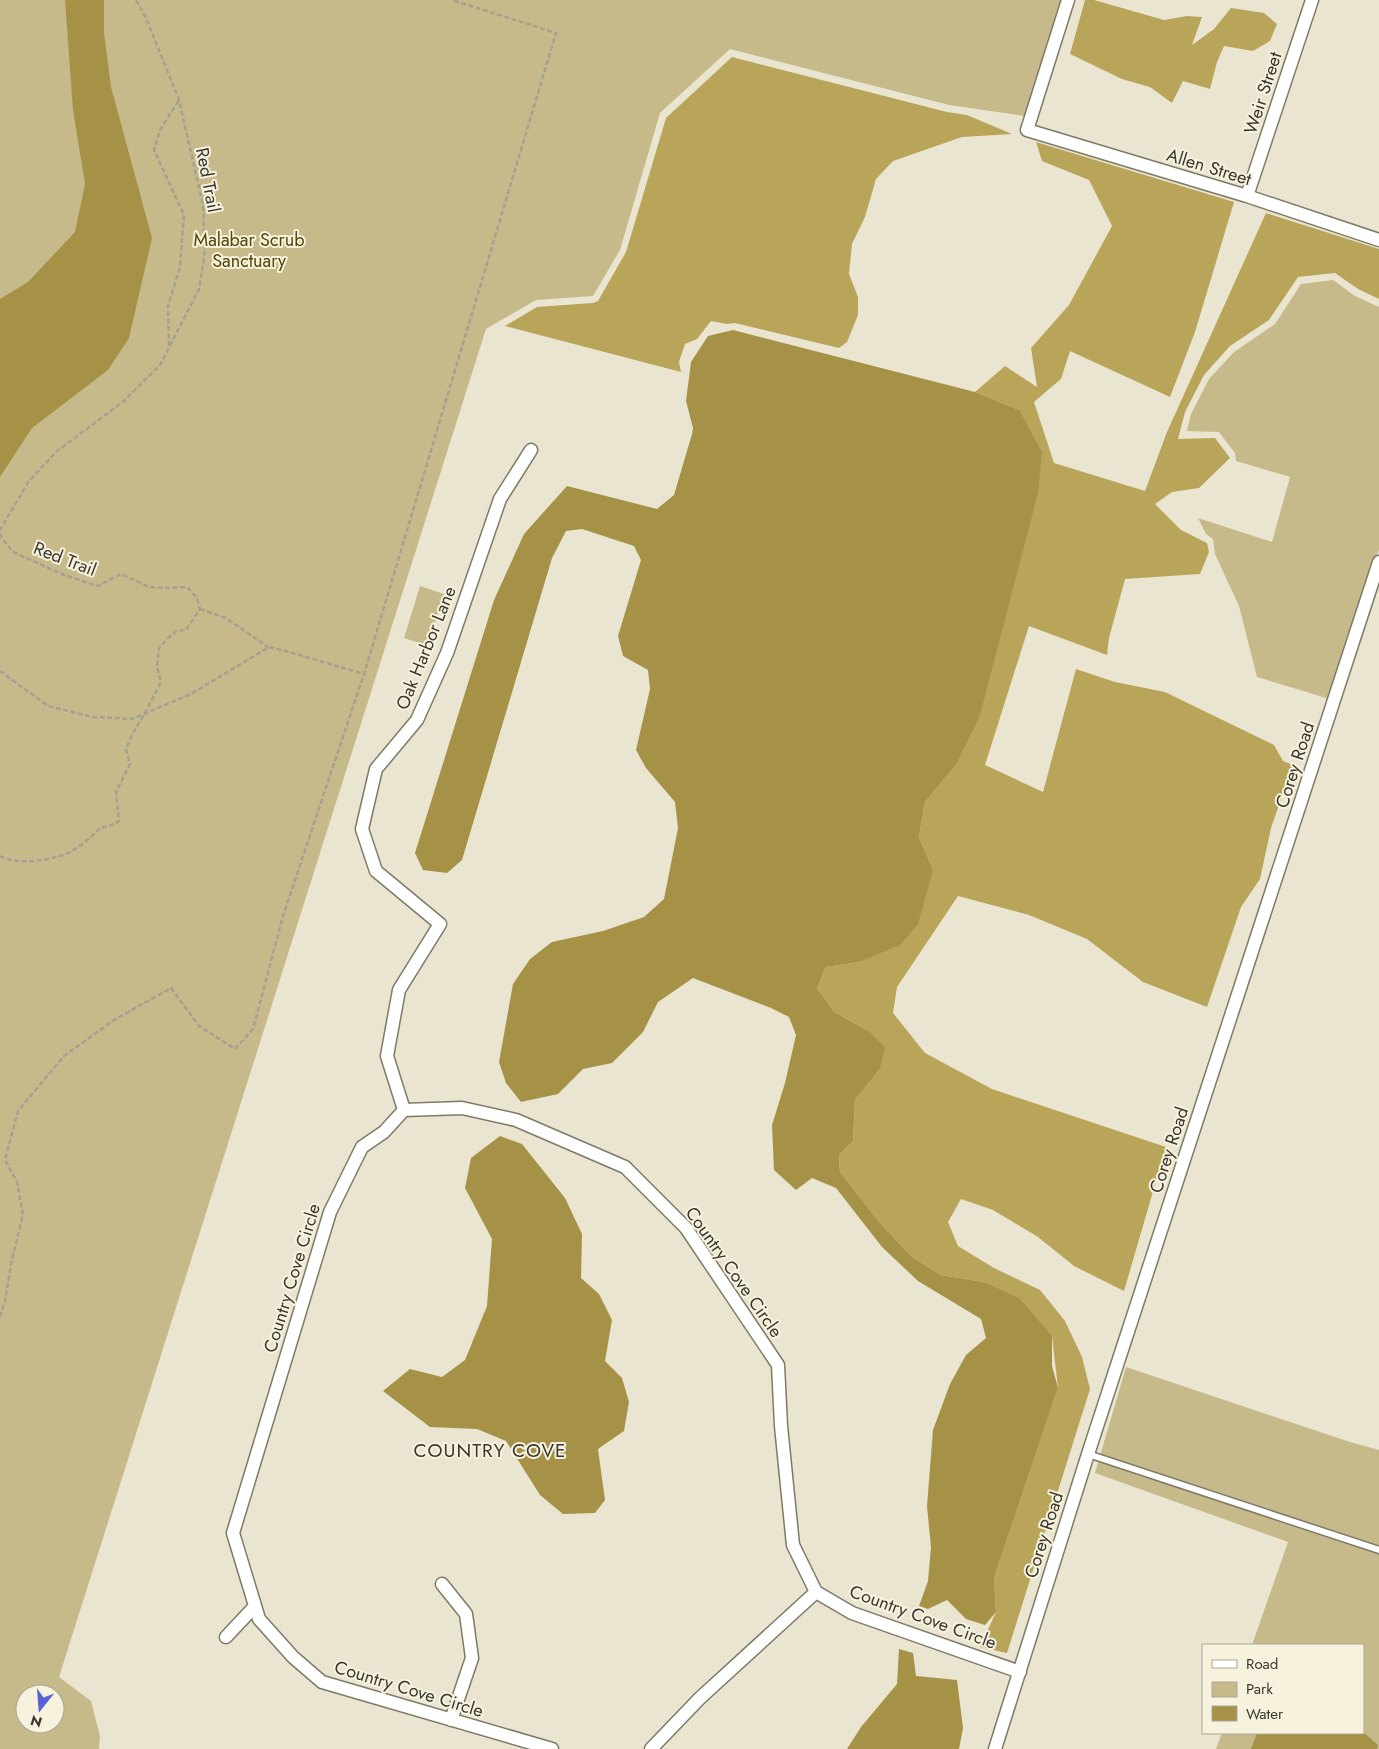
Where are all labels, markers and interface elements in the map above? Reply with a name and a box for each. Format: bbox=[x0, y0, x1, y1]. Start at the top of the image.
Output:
street label: Weir Street bbox=[1238, 48, 1289, 137]
street label: Allen Street bbox=[1163, 142, 1255, 192]
street label: Red Trail bbox=[189, 145, 227, 215]
park label: Malabar Scrub Sanctuary bbox=[194, 227, 304, 274]
street label: Red Trail bbox=[30, 535, 100, 583]
street label: Oak Harbor Lane bbox=[389, 582, 463, 714]
street label: Corey Road bbox=[1269, 719, 1321, 811]
street label: Corey Road bbox=[1143, 1104, 1195, 1196]
street label: Country Cove Circle bbox=[257, 1200, 327, 1356]
street label: Country Cove Circle bbox=[679, 1201, 789, 1343]
district label: COUNTRY COVE bbox=[414, 1437, 566, 1464]
street label: Corey Road bbox=[1018, 1489, 1070, 1581]
street label: Country Cove Circle bbox=[846, 1578, 1000, 1656]
legend bbox=[1202, 1644, 1364, 1734]
text: Road bbox=[1246, 1653, 1278, 1675]
street label: Country Cove Circle bbox=[331, 1654, 487, 1724]
text: Park bbox=[1246, 1678, 1273, 1700]
north arrow bbox=[15, 1684, 65, 1734]
text: Water bbox=[1246, 1703, 1284, 1725]
text: N bbox=[28, 1710, 44, 1733]

